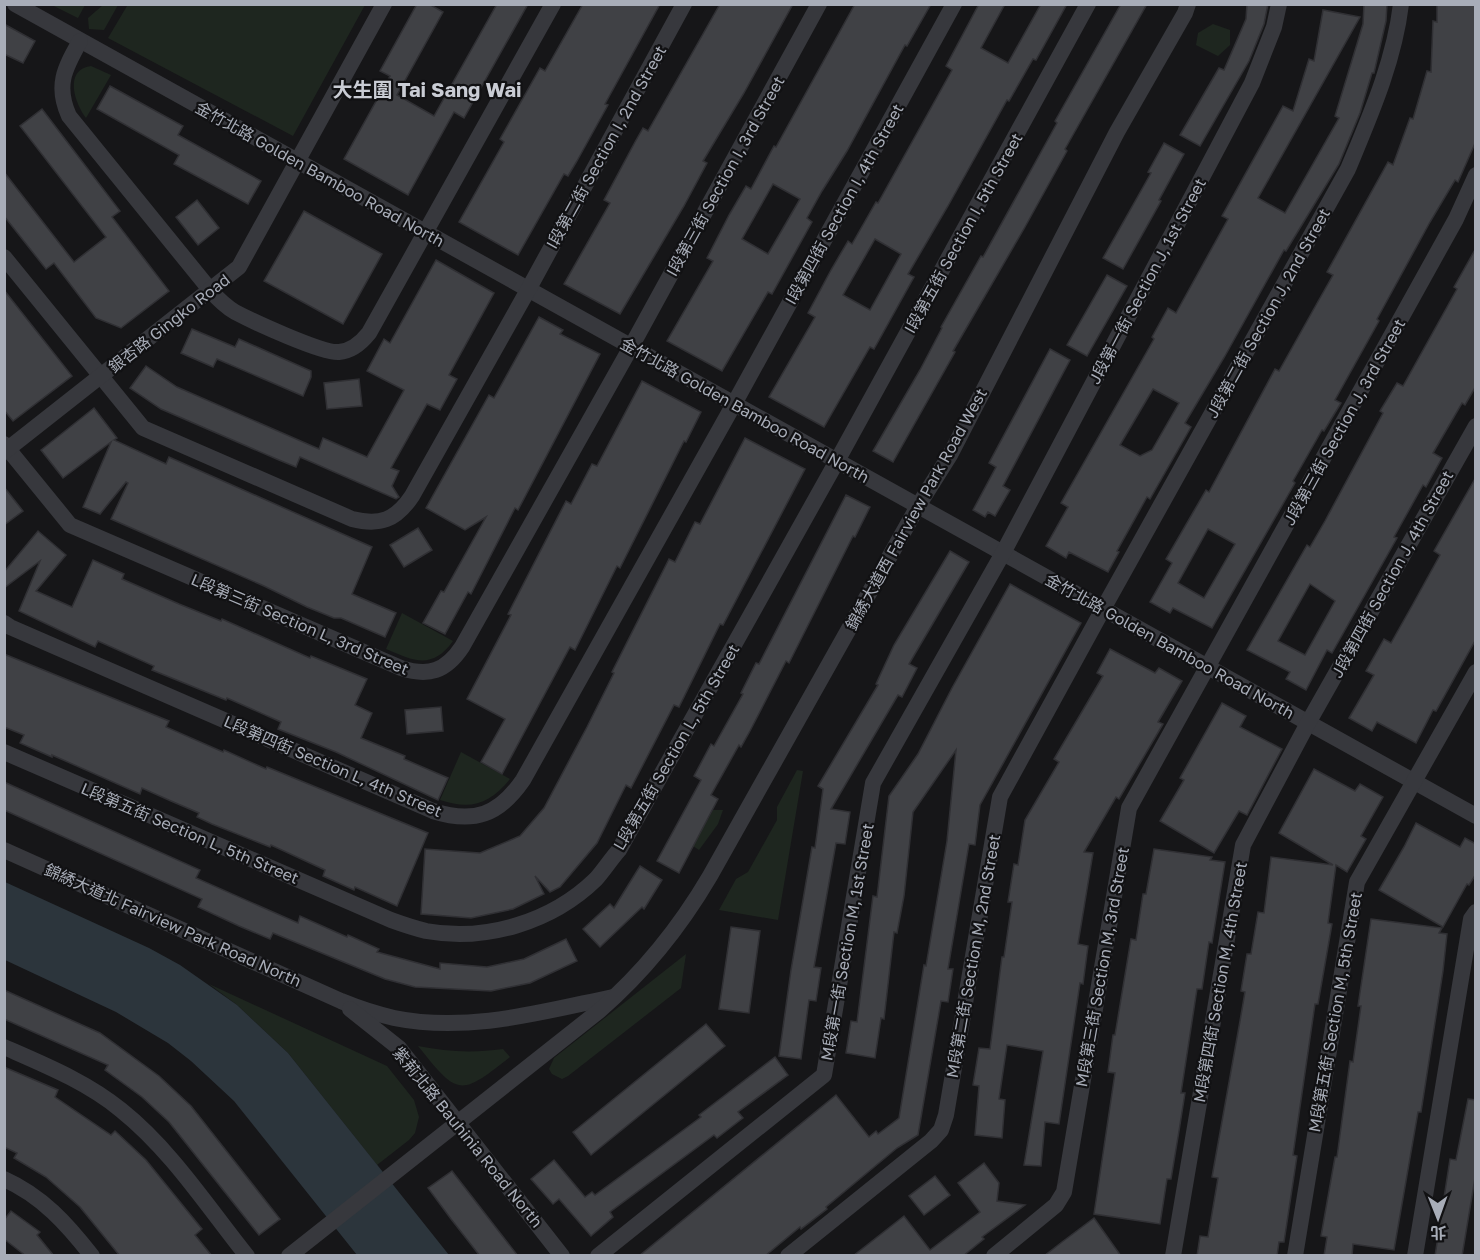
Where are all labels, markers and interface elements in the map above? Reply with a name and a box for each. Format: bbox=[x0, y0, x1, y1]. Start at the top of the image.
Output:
street label: I段第二街 Section I, 2nd Street bbox=[542, 42, 670, 252]
street label: I段第三街 Section I, 3rd Street bbox=[662, 72, 788, 280]
district label: 大生圍 Tai Sang Wai bbox=[333, 77, 521, 101]
street label: 金竹北路 Golden Bamboo Road North bbox=[192, 97, 448, 251]
street label: I段第四街 Section I, 4th Street bbox=[780, 100, 908, 308]
street label: I段第五街 Section I, 5th Street bbox=[899, 129, 1027, 337]
street label: J段第一街 Section J, 1st Street bbox=[1084, 175, 1210, 387]
street label: J段第二街 Section J, 2nd Street bbox=[1202, 205, 1334, 421]
street label: 銀杏路 Gingko Road bbox=[104, 269, 234, 377]
street label: J段第三街 Section J, 3rd Street bbox=[1279, 315, 1409, 529]
street label: 金竹北路 Golden Bamboo Road North bbox=[617, 333, 873, 487]
street label: 錦綉大道西 Fairview Park Road West bbox=[841, 385, 991, 633]
street label: J段第四街 Section J, 4th Street bbox=[1327, 467, 1457, 681]
street label: L段第三街 Section L, 3rd Street bbox=[188, 569, 412, 679]
street label: 金竹北路 Golden Bamboo Road North bbox=[1042, 569, 1298, 723]
street label: L段第五街 Section L, 5th Street bbox=[609, 640, 743, 854]
street label: L段第四街 Section L, 4th Street bbox=[221, 711, 445, 821]
street label: L段第五街 Section L, 5th Street bbox=[78, 778, 302, 888]
street label: M段第一街 Section M, 1st Street bbox=[816, 822, 878, 1062]
street label: M段第二街 Section M, 2nd Street bbox=[942, 833, 1004, 1079]
street label: M段第三街 Section M, 3rd Street bbox=[1071, 845, 1133, 1089]
street label: 錦綉大道北 Fairview Park Road North bbox=[42, 859, 304, 991]
street label: M段第四街 Section M, 4th Street bbox=[1189, 860, 1251, 1104]
street label: M段第五街 Section M, 5th Street bbox=[1304, 890, 1366, 1134]
street label: 紫荊北路 Bauhinia Road North bbox=[389, 1043, 547, 1231]
north arrow bbox=[1408, 1188, 1468, 1248]
text: 北 bbox=[1430, 1223, 1446, 1243]

